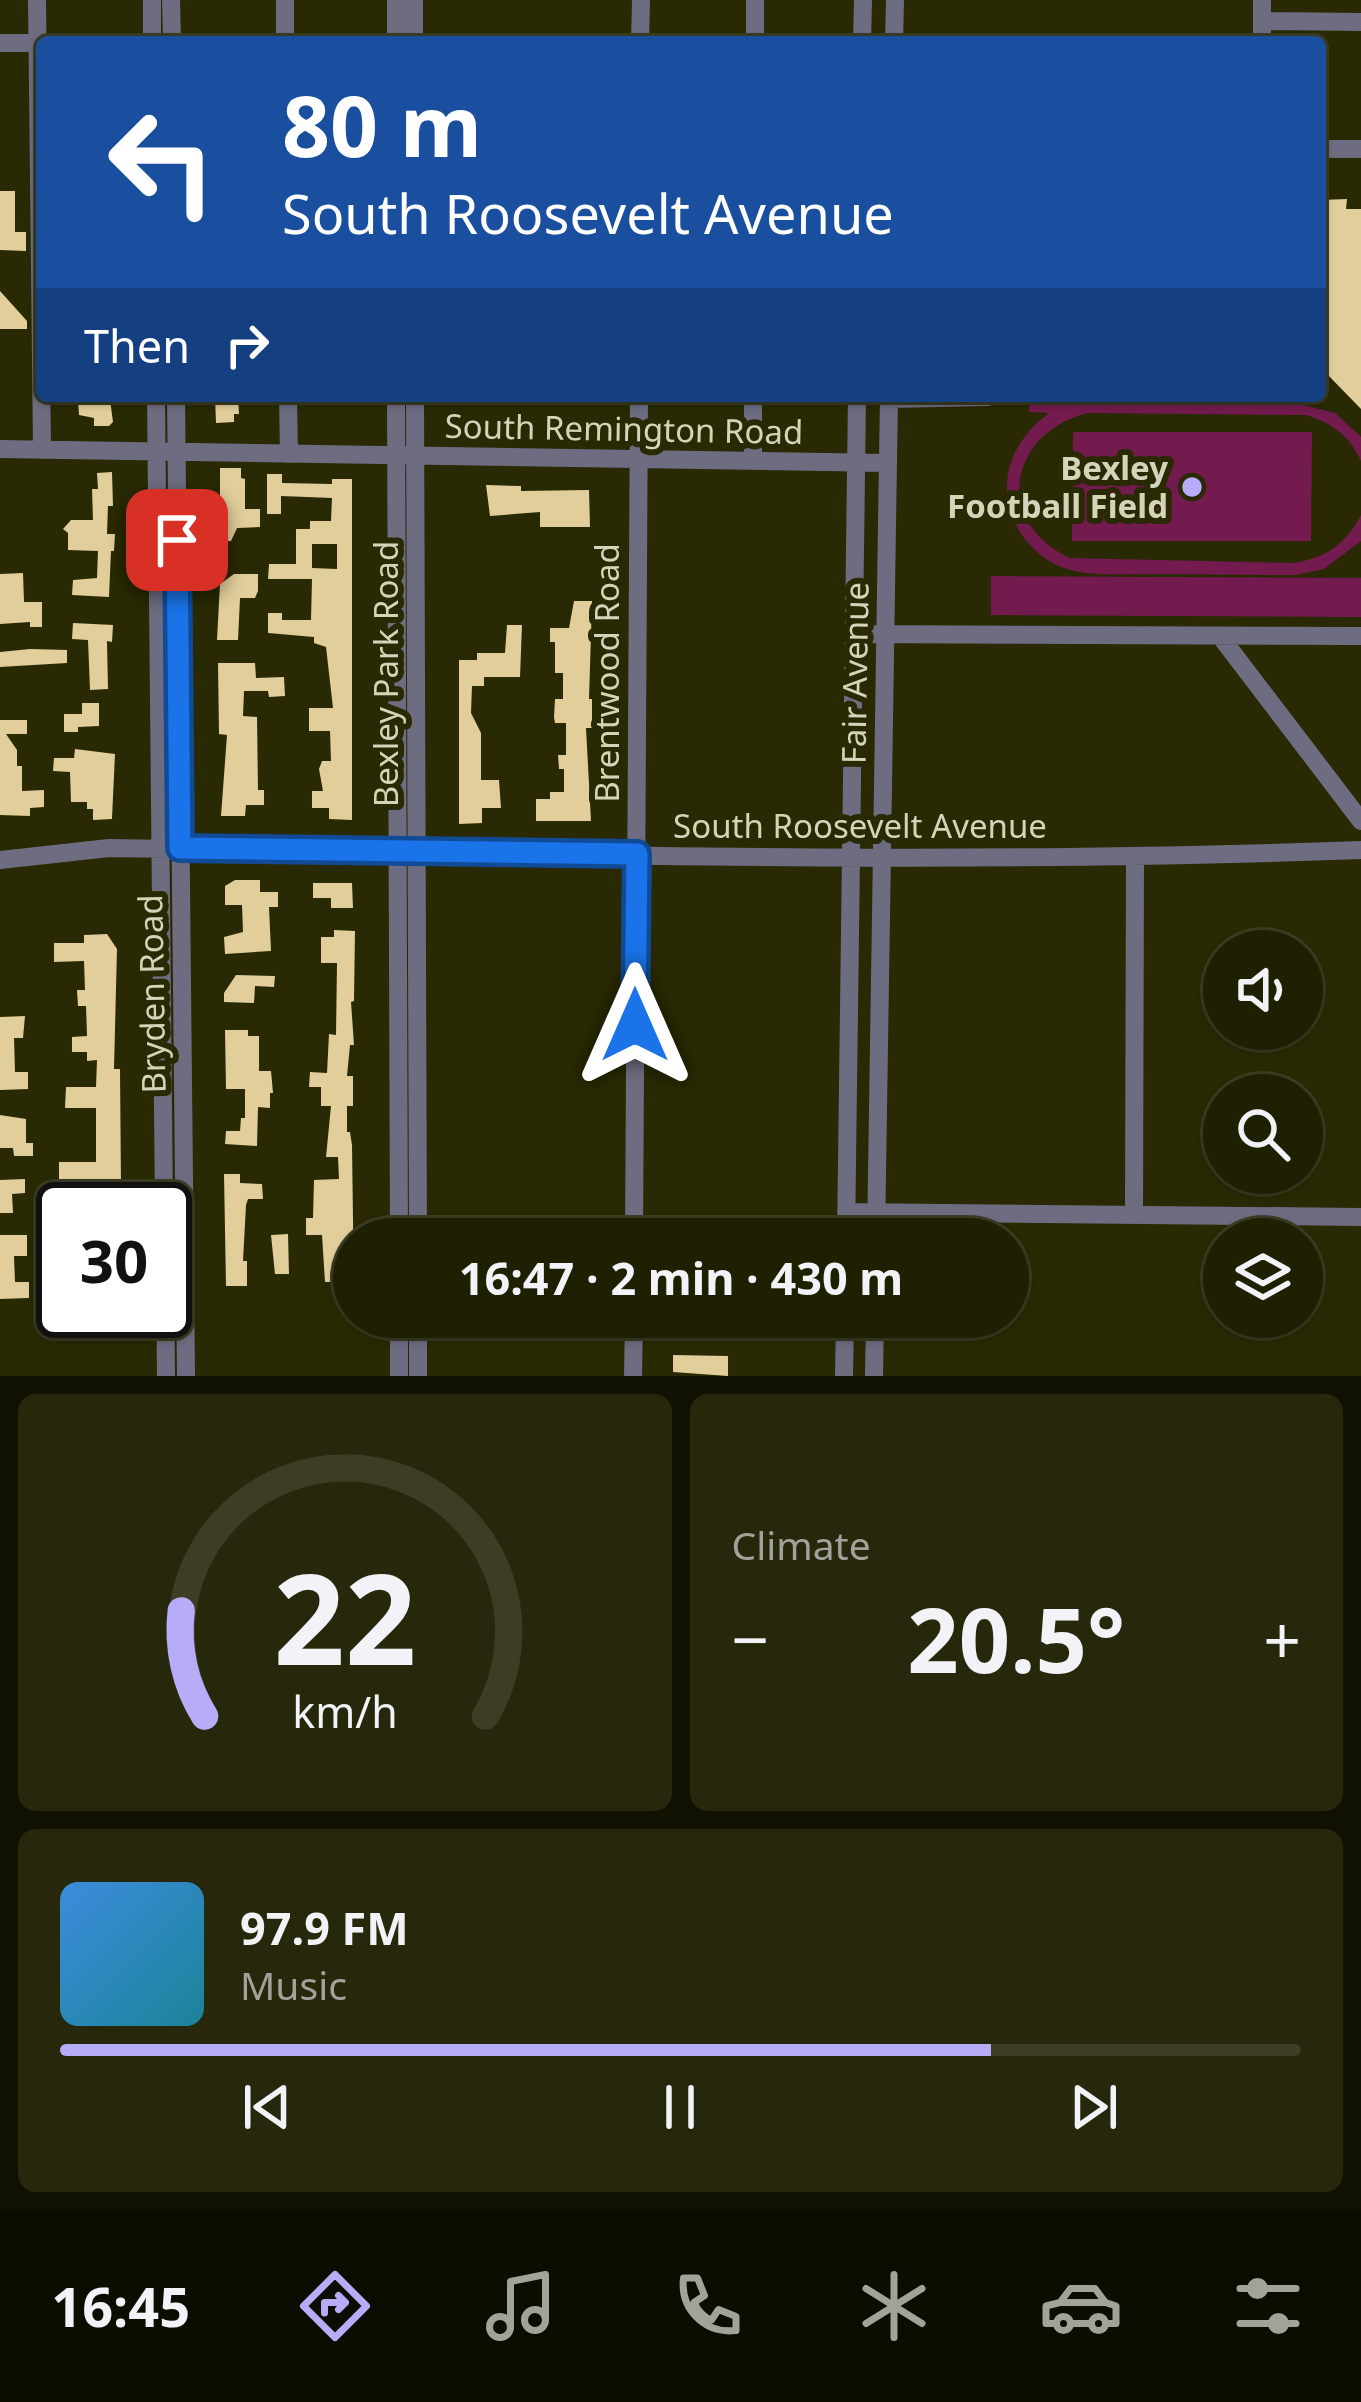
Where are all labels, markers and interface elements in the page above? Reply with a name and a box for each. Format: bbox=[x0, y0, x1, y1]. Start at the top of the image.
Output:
text: 80 m bbox=[282, 67, 482, 182]
icon: left bbox=[84, 84, 240, 240]
text: South Roosevelt Avenue bbox=[282, 176, 894, 250]
icon: right bbox=[214, 312, 280, 378]
text: Then bbox=[84, 315, 190, 376]
street label: South Remington Road bbox=[444, 403, 804, 454]
place label: Bexley Football Field bbox=[947, 445, 1168, 528]
marker: Bexley Football Field bbox=[1179, 474, 1205, 500]
pin bbox=[126, 489, 228, 591]
icon: arrive bbox=[144, 507, 210, 573]
street label: Bexley Park Road bbox=[363, 541, 408, 807]
street label: Brentwood Road bbox=[584, 543, 629, 803]
street label: Fair Avenue bbox=[830, 581, 879, 764]
street label: South Roosevelt Avenue bbox=[673, 803, 1047, 848]
street label: Bryden Road bbox=[127, 894, 176, 1094]
map controls bbox=[1203, 930, 1323, 1338]
button: sound bbox=[1203, 930, 1323, 1050]
position arrow bbox=[572, 962, 698, 1088]
button: search bbox=[1203, 1074, 1323, 1194]
speed limit sign: 30 bbox=[36, 1182, 192, 1338]
button: layers bbox=[1203, 1218, 1323, 1338]
text: 16:47 · 2 min · 430 m bbox=[459, 1247, 903, 1308]
text: Climate bbox=[732, 1518, 871, 1571]
text: 22 bbox=[273, 1532, 416, 1702]
text: 20.5° bbox=[907, 1577, 1125, 1699]
text: − bbox=[732, 1593, 769, 1683]
text: + bbox=[1263, 1593, 1301, 1683]
text: km/h bbox=[292, 1681, 397, 1740]
text: 97.9 FM bbox=[240, 1897, 409, 1958]
text: Music bbox=[240, 1958, 347, 2011]
icon: previous bbox=[234, 2074, 300, 2140]
icon: pause bbox=[647, 2074, 713, 2140]
icon: next bbox=[1061, 2074, 1127, 2140]
icon: directions bbox=[293, 2264, 377, 2348]
icon: music bbox=[479, 2264, 563, 2348]
icon: phone bbox=[666, 2264, 750, 2348]
icon: climate bbox=[852, 2264, 936, 2348]
icon: car bbox=[1039, 2264, 1123, 2348]
icon: filters bbox=[1226, 2264, 1310, 2348]
text: 16:45 bbox=[51, 2269, 190, 2343]

